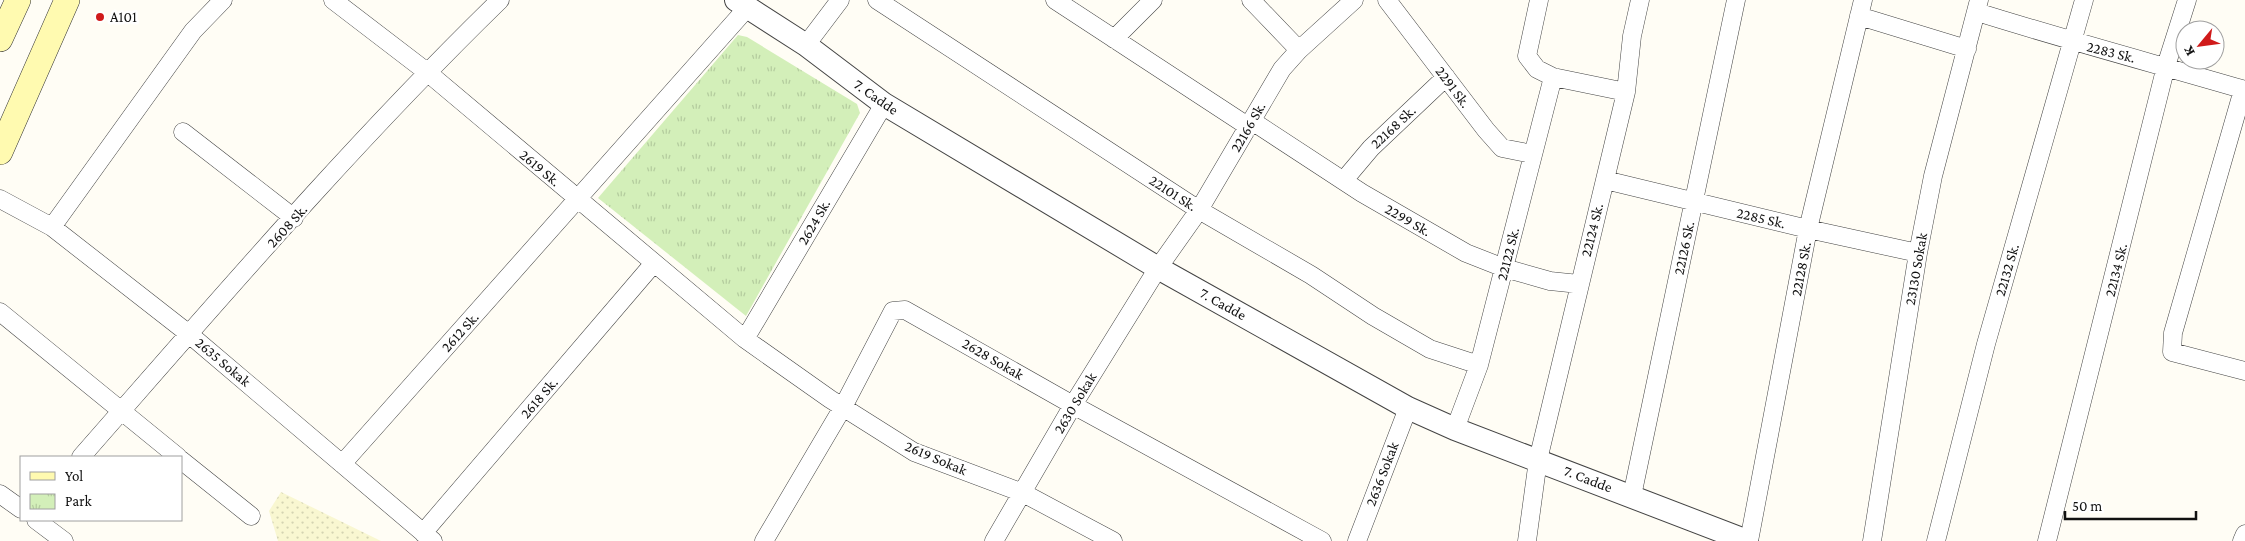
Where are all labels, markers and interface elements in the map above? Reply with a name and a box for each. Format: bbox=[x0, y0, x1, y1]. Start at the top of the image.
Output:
place label: A101 bbox=[110, 9, 137, 25]
marker: A101 bbox=[94, 11, 106, 23]
north arrow bbox=[2175, 20, 2225, 70]
street label: 2283 Sk. bbox=[2085, 38, 2137, 66]
text: K bbox=[2179, 43, 2198, 59]
street label: 2291 Sk. bbox=[1432, 63, 1474, 111]
street label: 7. Cadde bbox=[851, 76, 902, 118]
street label: 22166 Sk. bbox=[1227, 99, 1269, 155]
street label: 22168 Sk. bbox=[1367, 102, 1419, 152]
street label: 2619 Sk. bbox=[516, 146, 564, 190]
street label: 22101 Sk. bbox=[1146, 172, 1200, 214]
street label: 2624 Sk. bbox=[795, 196, 833, 248]
street label: 2608 Sk. bbox=[264, 201, 310, 251]
street label: 2299 Sk. bbox=[1382, 201, 1434, 239]
street label: 22124 Sk. bbox=[1578, 202, 1606, 258]
street label: 2285 Sk. bbox=[1735, 205, 1787, 231]
street label: 22126 Sk. bbox=[1671, 220, 1697, 276]
street label: 22122 Sk. bbox=[1494, 226, 1522, 282]
street label: 23130 Sokak bbox=[1902, 231, 1930, 306]
street label: 22128 Sk. bbox=[1788, 240, 1814, 298]
street label: 22132 Sk. bbox=[1992, 242, 2022, 298]
street label: 22134 Sk. bbox=[2102, 242, 2130, 298]
street label: 7. Cadde bbox=[1197, 285, 1249, 323]
street label: 2612 Sk. bbox=[438, 309, 482, 355]
street label: 2635 Sokak bbox=[192, 334, 254, 390]
street label: 2628 Sokak bbox=[959, 335, 1027, 383]
street label: 2630 Sokak bbox=[1051, 369, 1100, 436]
street label: 2618 Sk. bbox=[517, 374, 561, 422]
street label: 2619 Sokak bbox=[903, 438, 970, 479]
street label: 2636 Sokak bbox=[1362, 439, 1402, 508]
legend bbox=[20, 456, 182, 521]
street label: 7. Cadde bbox=[1562, 462, 1615, 496]
text: Yol bbox=[65, 468, 83, 484]
scale bar bbox=[2065, 488, 2196, 520]
text: Park bbox=[65, 493, 92, 509]
text: 50 m bbox=[2072, 498, 2102, 514]

